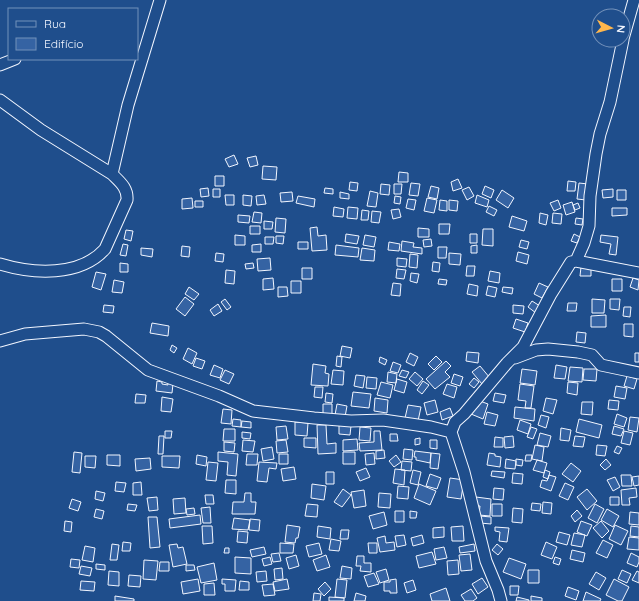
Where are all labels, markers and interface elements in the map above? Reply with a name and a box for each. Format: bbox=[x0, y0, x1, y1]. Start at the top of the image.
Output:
legend bbox=[8, 8, 138, 60]
north arrow bbox=[591, 8, 631, 48]
text: Rua bbox=[44, 16, 66, 31]
text: N bbox=[614, 24, 628, 34]
text: Edifício bbox=[44, 36, 84, 51]

